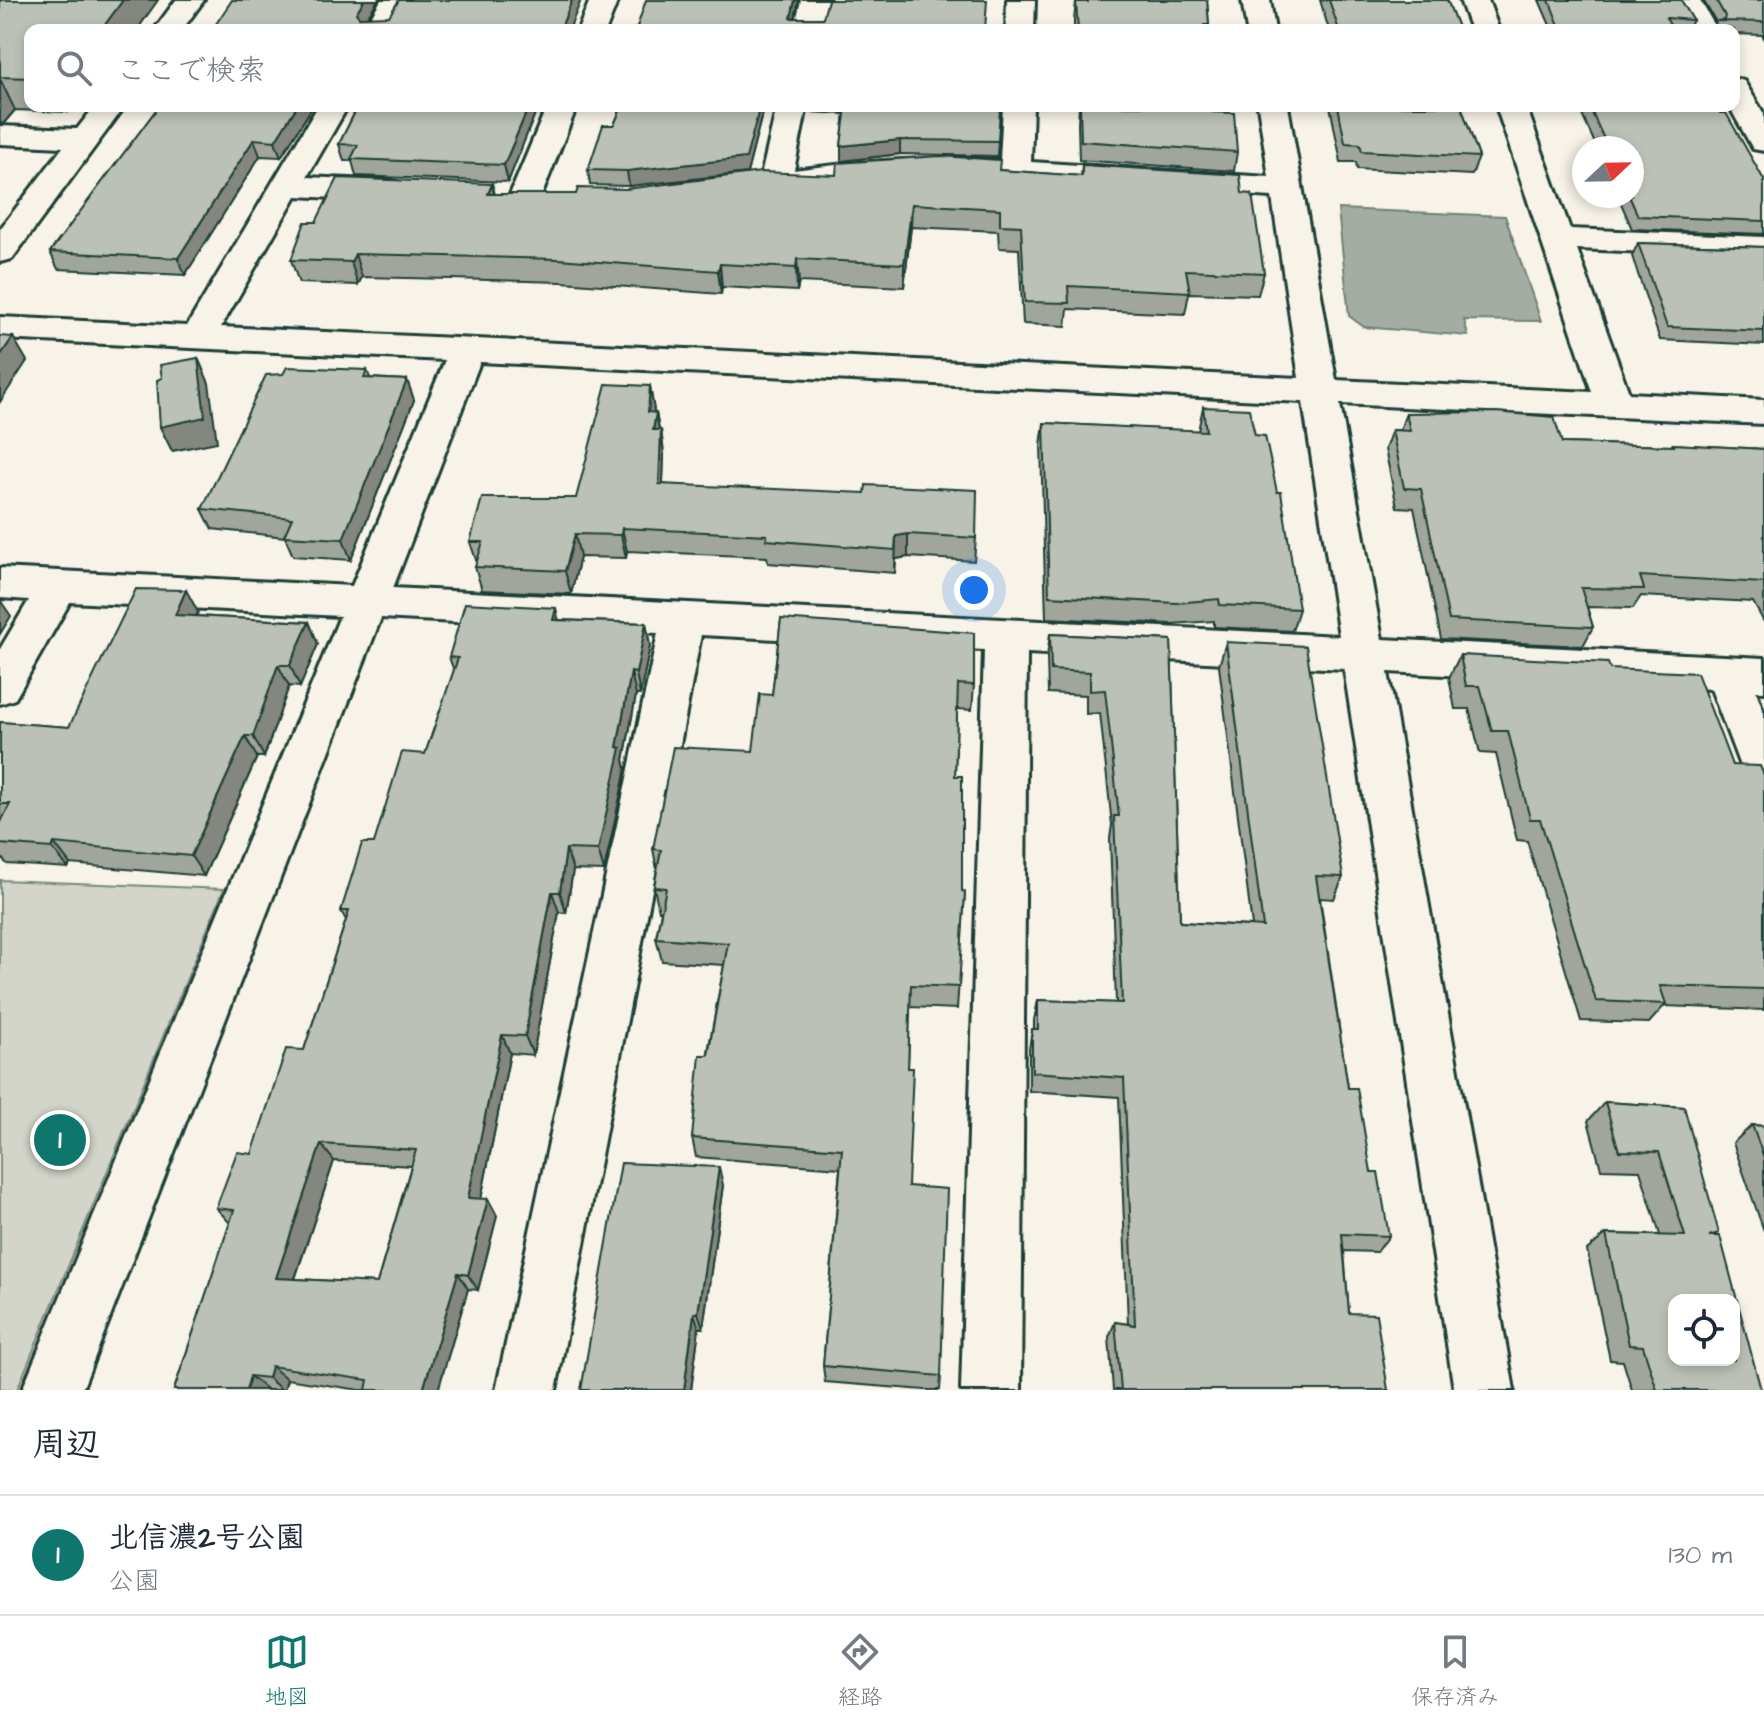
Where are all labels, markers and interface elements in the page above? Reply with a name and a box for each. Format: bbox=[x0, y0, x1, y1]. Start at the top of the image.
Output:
search box bbox=[24, 24, 1740, 112]
icon: search bbox=[52, 46, 96, 90]
text: ここで検索 bbox=[116, 50, 266, 92]
north arrow bbox=[1572, 136, 1644, 208]
your location bbox=[954, 570, 994, 610]
pin: 1 bbox=[34, 1110, 86, 1170]
map controls bbox=[1668, 1294, 1740, 1366]
button: locate bbox=[1668, 1294, 1740, 1366]
text: 周辺 bbox=[32, 1421, 100, 1469]
text: 北信濃2号公園 bbox=[108, 1517, 305, 1559]
text: 1 bbox=[56, 1537, 60, 1573]
text: 130 m bbox=[1668, 1537, 1732, 1573]
text: 公園 bbox=[108, 1563, 160, 1599]
tab: 地図 bbox=[265, 1630, 309, 1713]
tab: 経路 bbox=[838, 1630, 882, 1713]
tab: 保存済み bbox=[1411, 1630, 1499, 1713]

